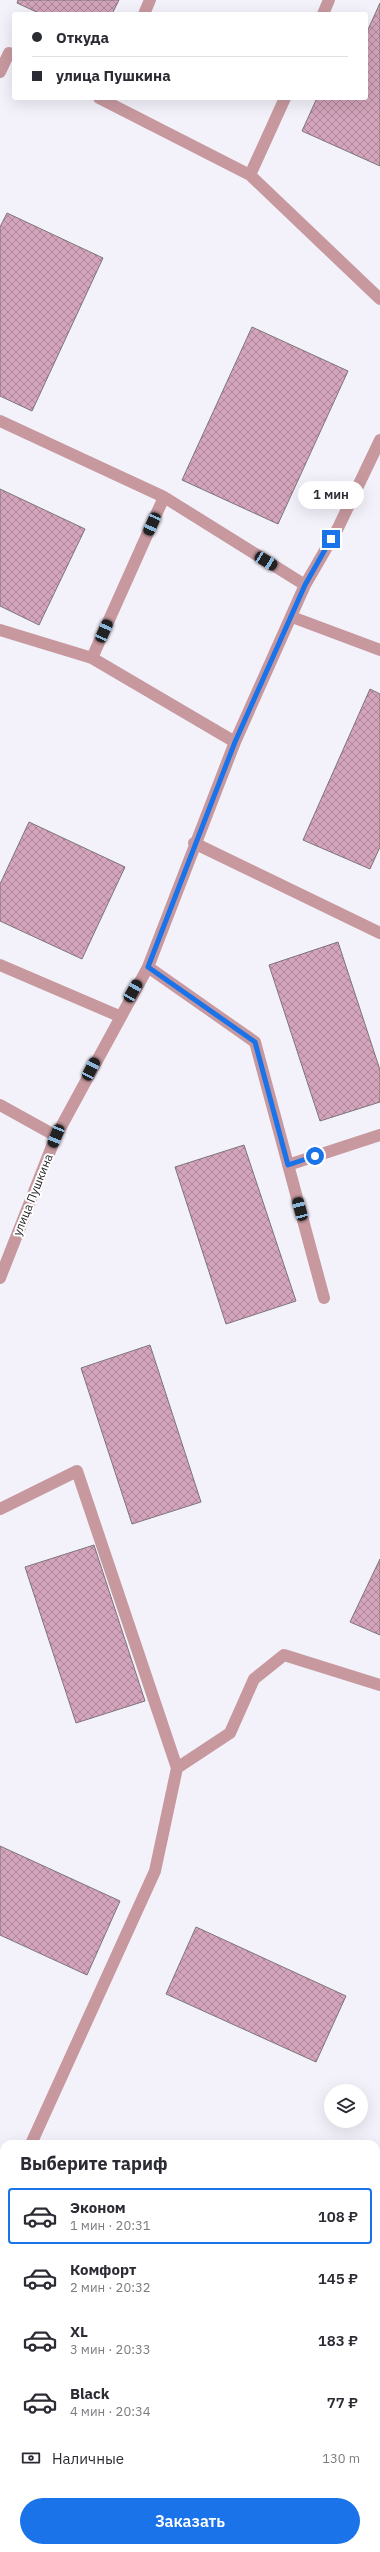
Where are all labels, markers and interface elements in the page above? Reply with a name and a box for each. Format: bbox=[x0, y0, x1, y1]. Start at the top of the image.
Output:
text: Откуда bbox=[56, 28, 109, 47]
text: улица Пушкина bbox=[56, 66, 171, 85]
callout: 1 мин bbox=[298, 481, 364, 509]
text: 1 мин bbox=[313, 486, 349, 503]
car bbox=[142, 511, 162, 537]
route end bbox=[322, 530, 340, 548]
car bbox=[253, 550, 279, 572]
car bbox=[94, 618, 114, 644]
car bbox=[122, 978, 144, 1004]
car bbox=[80, 1056, 102, 1082]
car bbox=[46, 1123, 66, 1149]
route start bbox=[306, 1147, 324, 1165]
street label: улица Пушкина bbox=[9, 1151, 56, 1238]
car bbox=[291, 1196, 309, 1222]
map controls bbox=[324, 2084, 368, 2128]
button: layers bbox=[324, 2084, 368, 2128]
text: Выберите тариф bbox=[20, 2152, 167, 2175]
icon: car bbox=[22, 2198, 58, 2234]
text: Эконом bbox=[70, 2198, 126, 2217]
text: 108 ₽ bbox=[318, 2207, 358, 2226]
text: 1 мин · 20:31 bbox=[70, 2217, 151, 2234]
icon: car bbox=[22, 2260, 58, 2296]
text: Комфорт bbox=[70, 2260, 136, 2279]
text: 145 ₽ bbox=[318, 2269, 358, 2288]
text: 2 мин · 20:32 bbox=[70, 2279, 151, 2296]
icon: car bbox=[22, 2322, 58, 2358]
text: XL bbox=[70, 2322, 88, 2341]
text: 183 ₽ bbox=[318, 2331, 358, 2350]
text: 3 мин · 20:33 bbox=[70, 2341, 151, 2358]
icon: car bbox=[22, 2384, 58, 2420]
text: Black bbox=[70, 2384, 110, 2403]
text: 77 ₽ bbox=[327, 2393, 358, 2412]
text: 4 мин · 20:34 bbox=[70, 2403, 151, 2420]
icon: cash bbox=[20, 2447, 42, 2469]
text: Наличные bbox=[52, 2449, 124, 2468]
text: 130 m bbox=[322, 2450, 360, 2467]
button: Заказать bbox=[20, 2498, 360, 2544]

